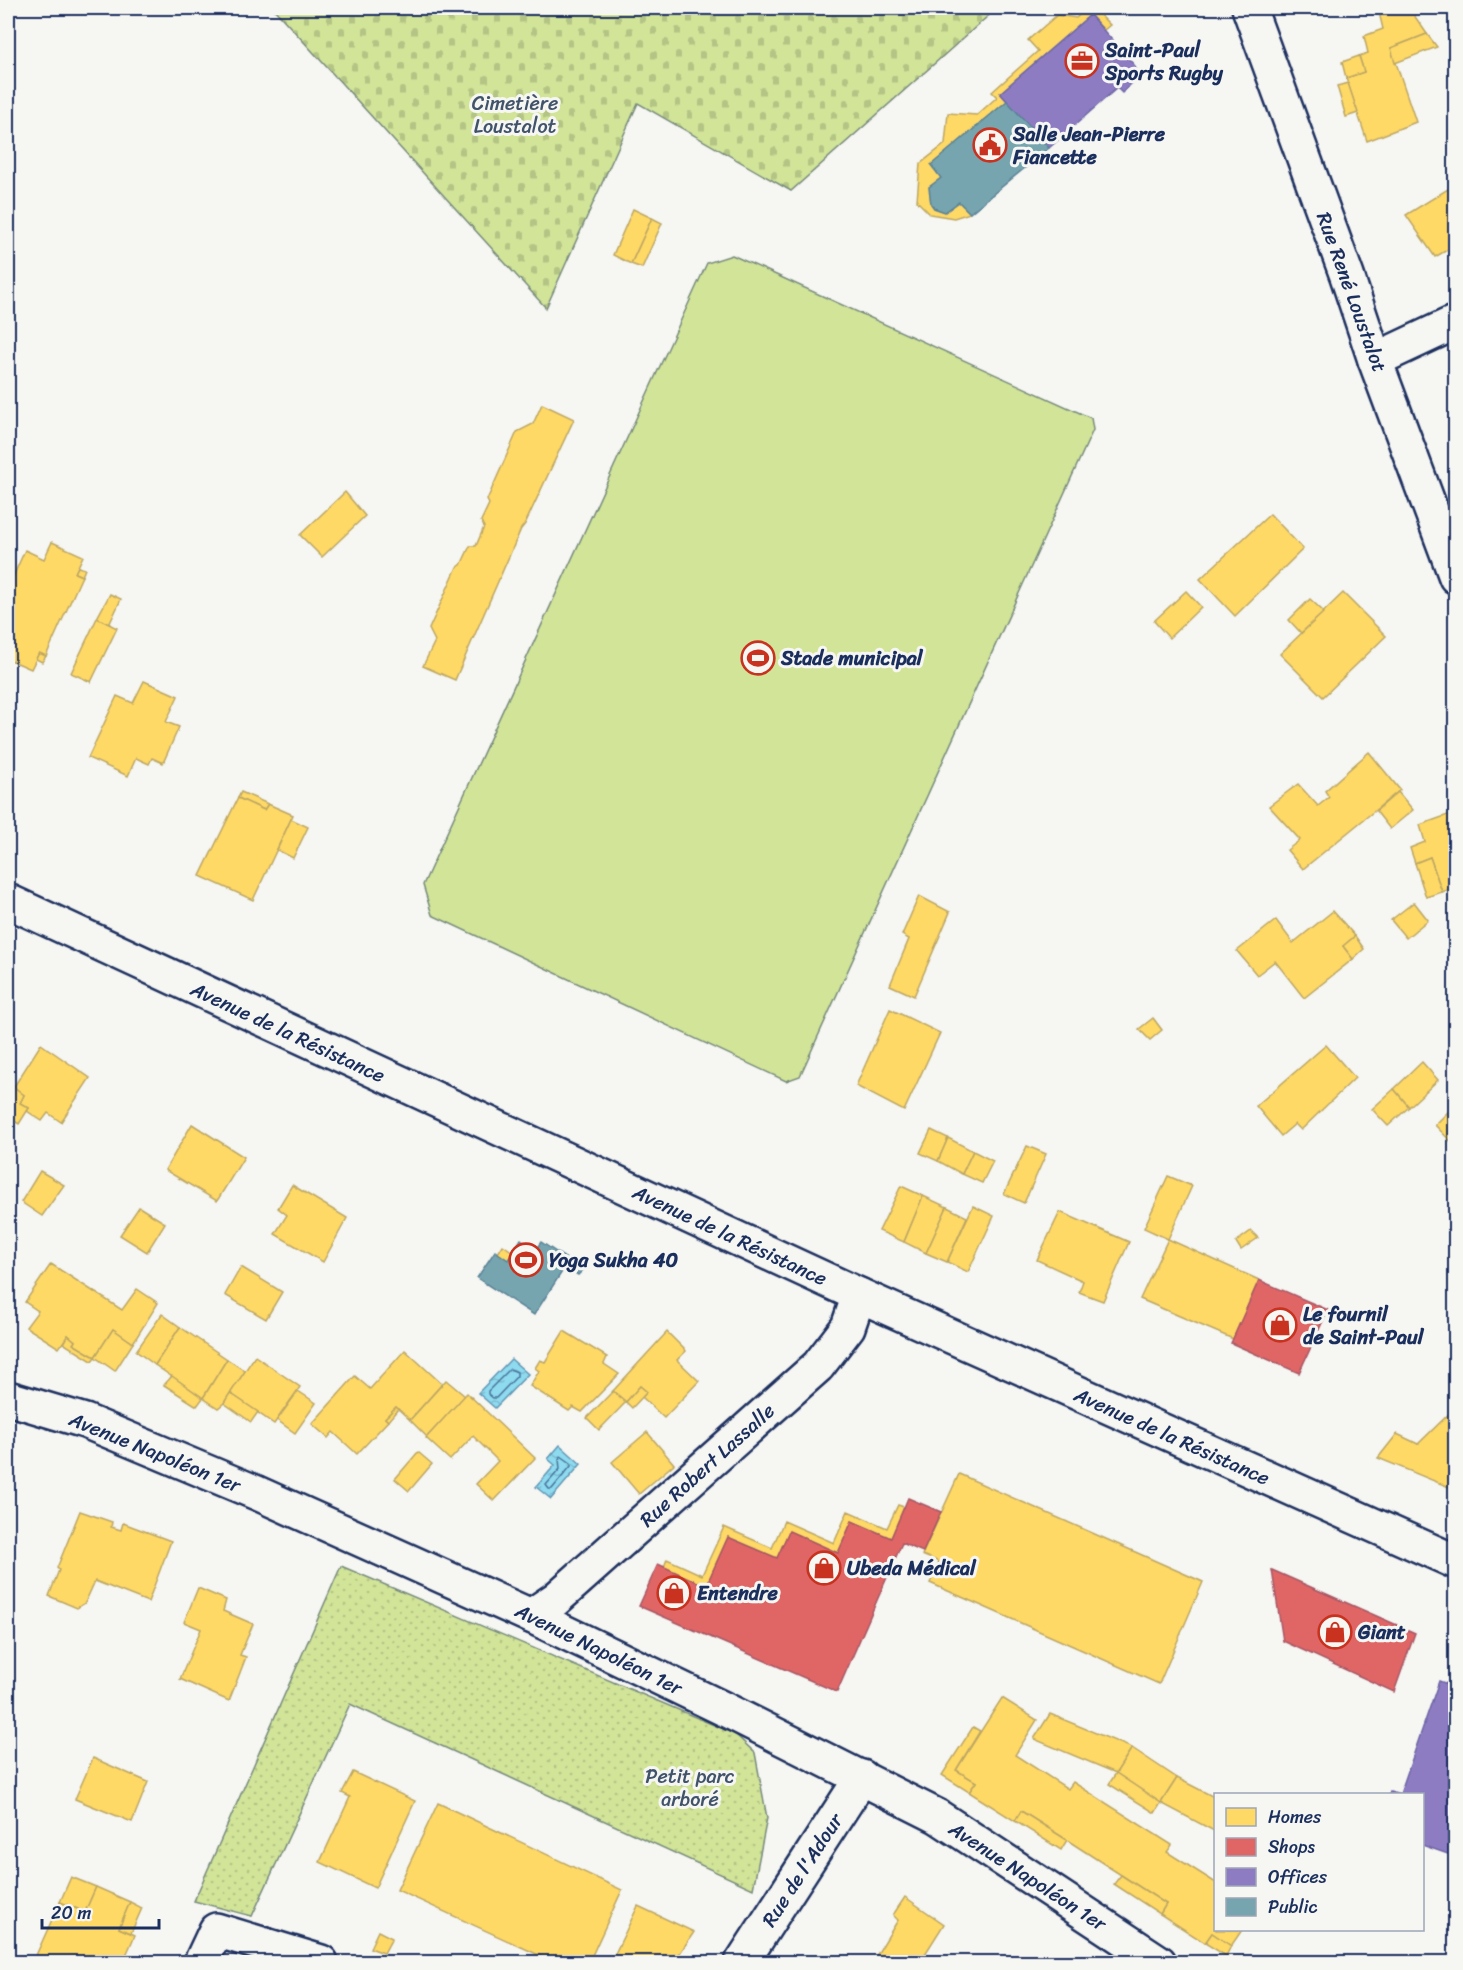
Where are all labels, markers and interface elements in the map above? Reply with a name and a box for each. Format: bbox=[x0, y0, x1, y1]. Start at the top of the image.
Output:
place label: Saint-Paul Sports Rugby bbox=[1104, 33, 1224, 91]
office icon: Saint-Paul Sports Rugby bbox=[1064, 43, 1100, 79]
park label: Cimetière Loustalot bbox=[472, 86, 558, 144]
place label: Salle Jean-Pierre Fiancette bbox=[1012, 117, 1166, 175]
public building icon: Salle Jean-Pierre Fiancette bbox=[972, 127, 1008, 163]
street label: Rue René Loustalot bbox=[1306, 207, 1397, 378]
sports icon: Stade municipal bbox=[740, 640, 776, 676]
place label: Stade municipal bbox=[780, 641, 924, 676]
street label: Avenue de la Résistance bbox=[184, 972, 391, 1093]
street label: Avenue de la Résistance bbox=[626, 1175, 833, 1296]
sports icon: Yoga Sukha 40 bbox=[508, 1242, 544, 1278]
place label: Yoga Sukha 40 bbox=[549, 1243, 679, 1278]
place label: Le fournil de Saint-Paul bbox=[1303, 1297, 1425, 1355]
shop icon: Le fournil de Saint-Paul bbox=[1262, 1307, 1298, 1343]
street label: Avenue de la Résistance bbox=[1067, 1377, 1275, 1495]
street label: Rue Robert Lassalle bbox=[632, 1395, 783, 1536]
street label: Avenue Napoléon 1er bbox=[63, 1402, 247, 1503]
shop icon: Ubeda Médical bbox=[806, 1550, 842, 1586]
place label: Ubeda Médical bbox=[847, 1551, 977, 1586]
shop icon: Entendre bbox=[656, 1575, 692, 1611]
place label: Entendre bbox=[697, 1576, 778, 1611]
street label: Avenue Napoléon 1er bbox=[508, 1593, 689, 1706]
shop icon: Giant bbox=[1317, 1614, 1353, 1650]
place label: Giant bbox=[1357, 1615, 1406, 1650]
park label: Petit parc arboré bbox=[645, 1759, 735, 1817]
legend bbox=[1214, 1793, 1424, 1931]
text: Homes bbox=[1268, 1801, 1322, 1833]
street label: Rue de l'Adour bbox=[752, 1805, 853, 1934]
street label: Avenue Napoléon 1er bbox=[941, 1811, 1114, 1941]
text: Shops bbox=[1268, 1831, 1315, 1863]
text: Offices bbox=[1268, 1861, 1328, 1893]
text: Public bbox=[1268, 1891, 1318, 1923]
scale bar bbox=[42, 1892, 159, 1930]
text: 20 m bbox=[51, 1897, 91, 1929]

